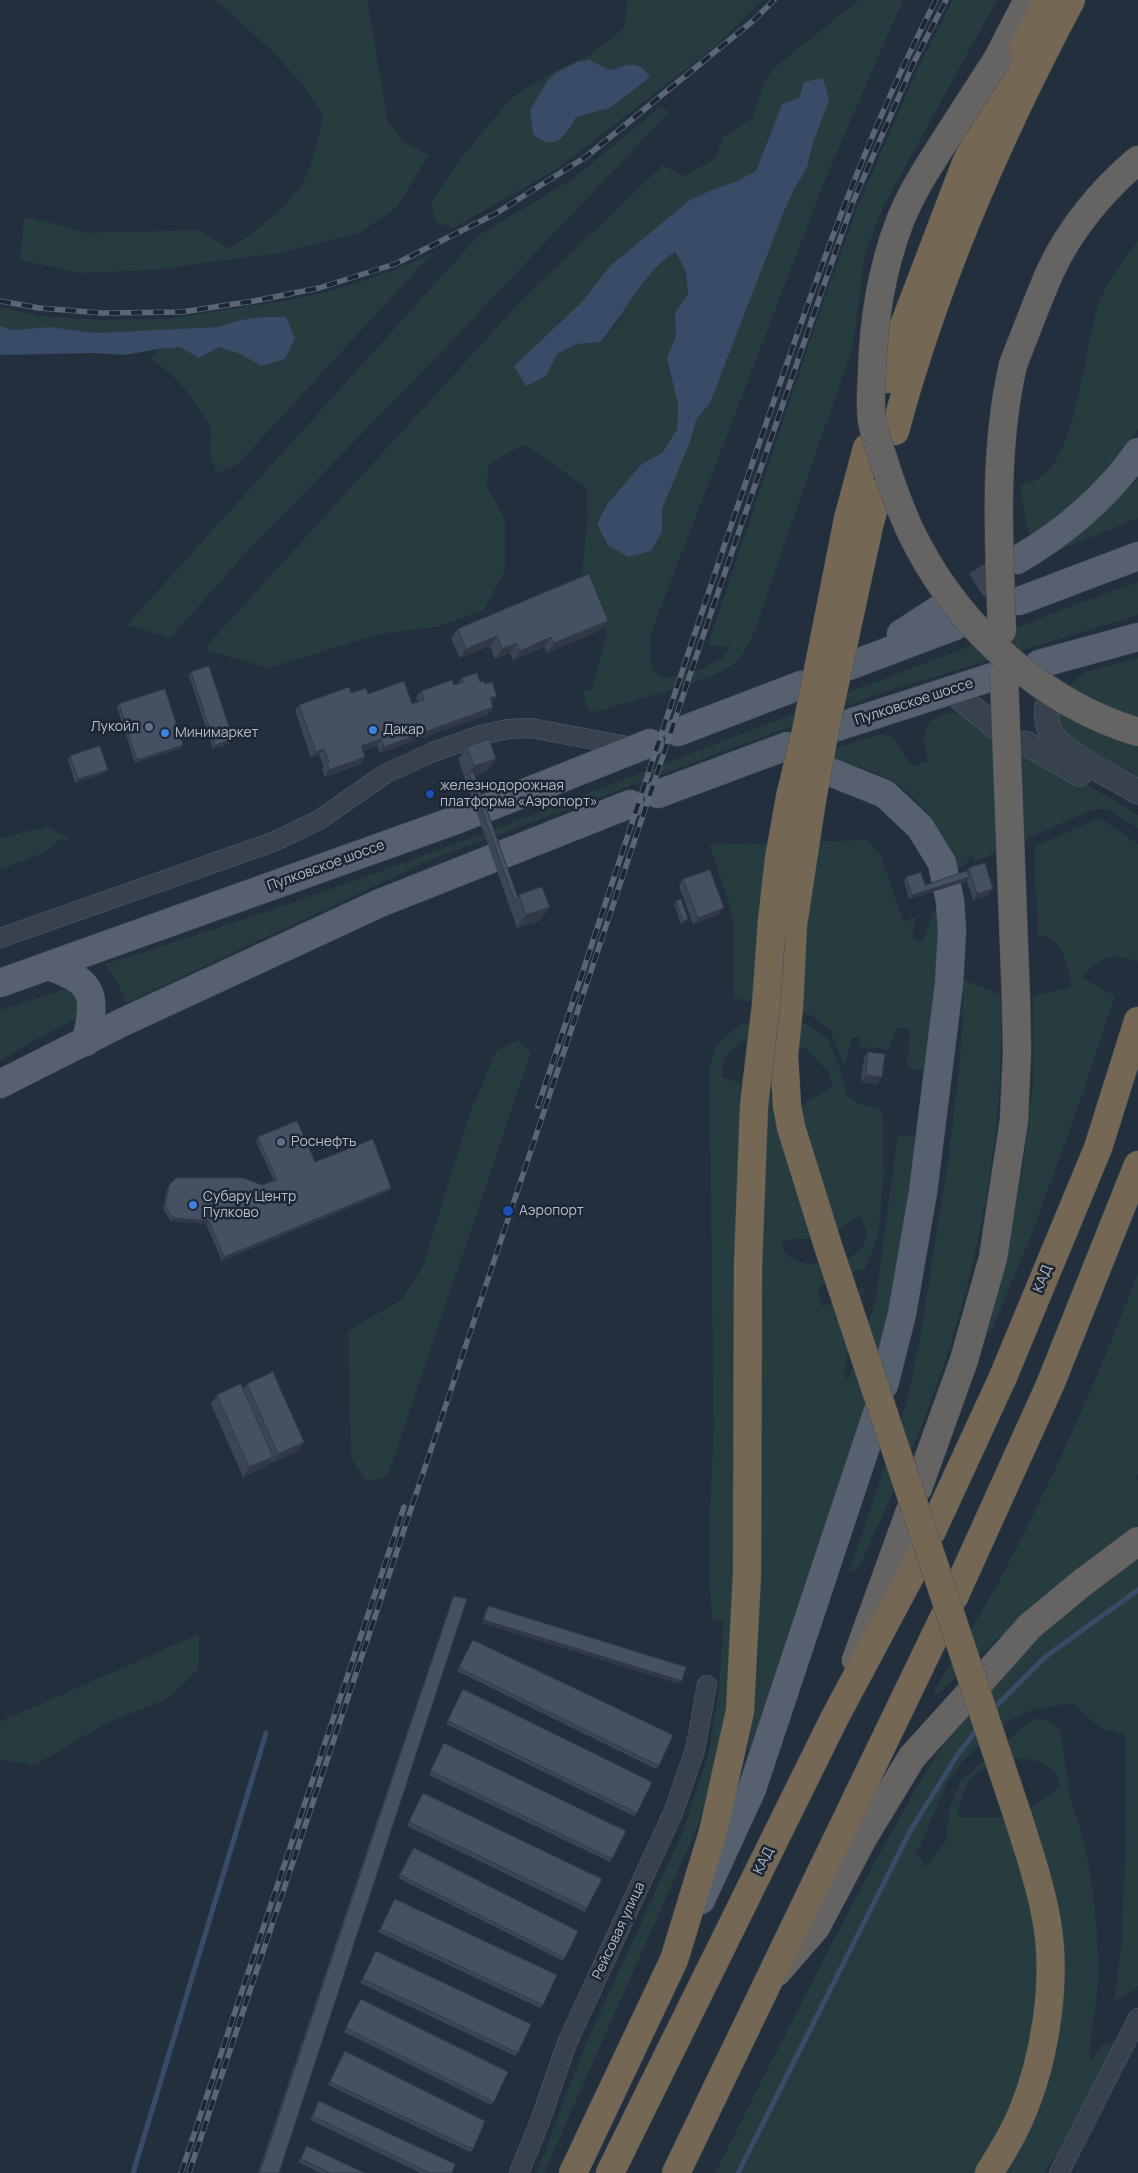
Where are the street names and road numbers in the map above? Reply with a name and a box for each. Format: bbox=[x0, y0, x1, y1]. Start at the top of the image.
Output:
street label: Пулковское шоссе bbox=[853, 675, 975, 729]
street label: Пулковское шоссе bbox=[265, 837, 387, 895]
street label: КАД bbox=[1030, 1263, 1056, 1295]
street label: КАД bbox=[750, 1845, 778, 1877]
street label: Рейсовая улица bbox=[589, 1880, 649, 1982]

